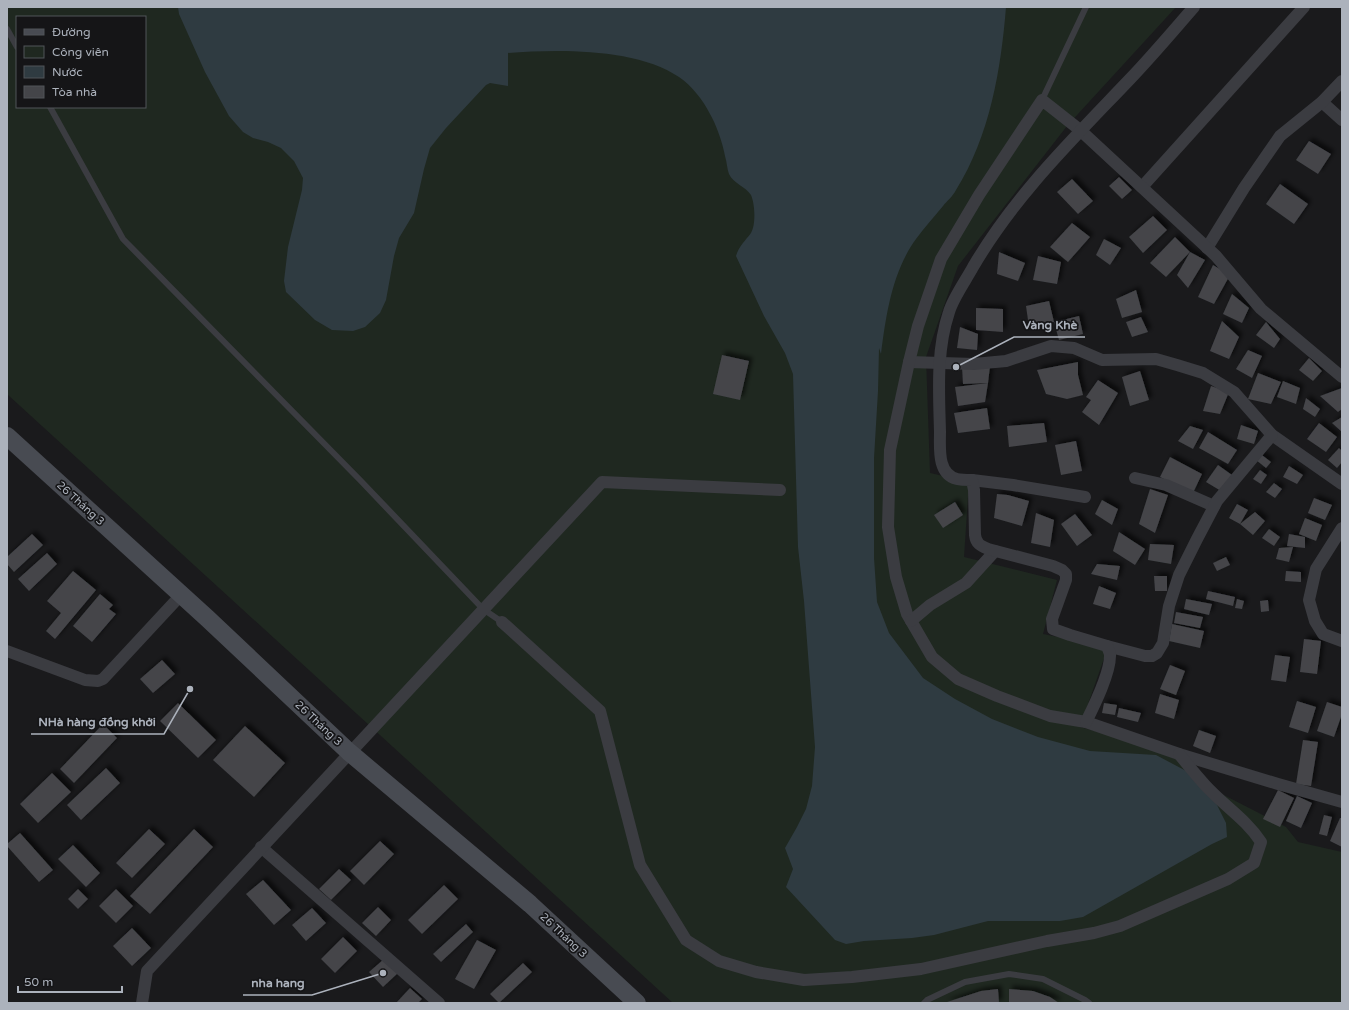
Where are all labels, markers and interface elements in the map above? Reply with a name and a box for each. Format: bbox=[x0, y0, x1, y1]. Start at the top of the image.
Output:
legend bbox=[16, 16, 146, 108]
text: Đường bbox=[52, 25, 91, 39]
text: Công viên bbox=[52, 45, 109, 59]
text: Nước bbox=[52, 65, 83, 79]
text: Tòa nhà bbox=[52, 85, 97, 99]
callout: Vàng Khè bbox=[1014, 313, 1085, 337]
text: Vàng Khè bbox=[1023, 318, 1077, 333]
street label: 26 Tháng 3 bbox=[54, 479, 107, 528]
street label: 26 Tháng 3 bbox=[292, 698, 345, 749]
callout: NHà hàng đồng khởi bbox=[31, 710, 164, 734]
text: NHà hàng đồng khởi bbox=[38, 715, 156, 730]
street label: 26 Tháng 3 bbox=[537, 910, 590, 961]
scale bar bbox=[18, 968, 122, 994]
callout: nha hang bbox=[243, 971, 312, 995]
text: 50 m bbox=[24, 975, 53, 989]
text: nha hang bbox=[251, 976, 305, 991]

